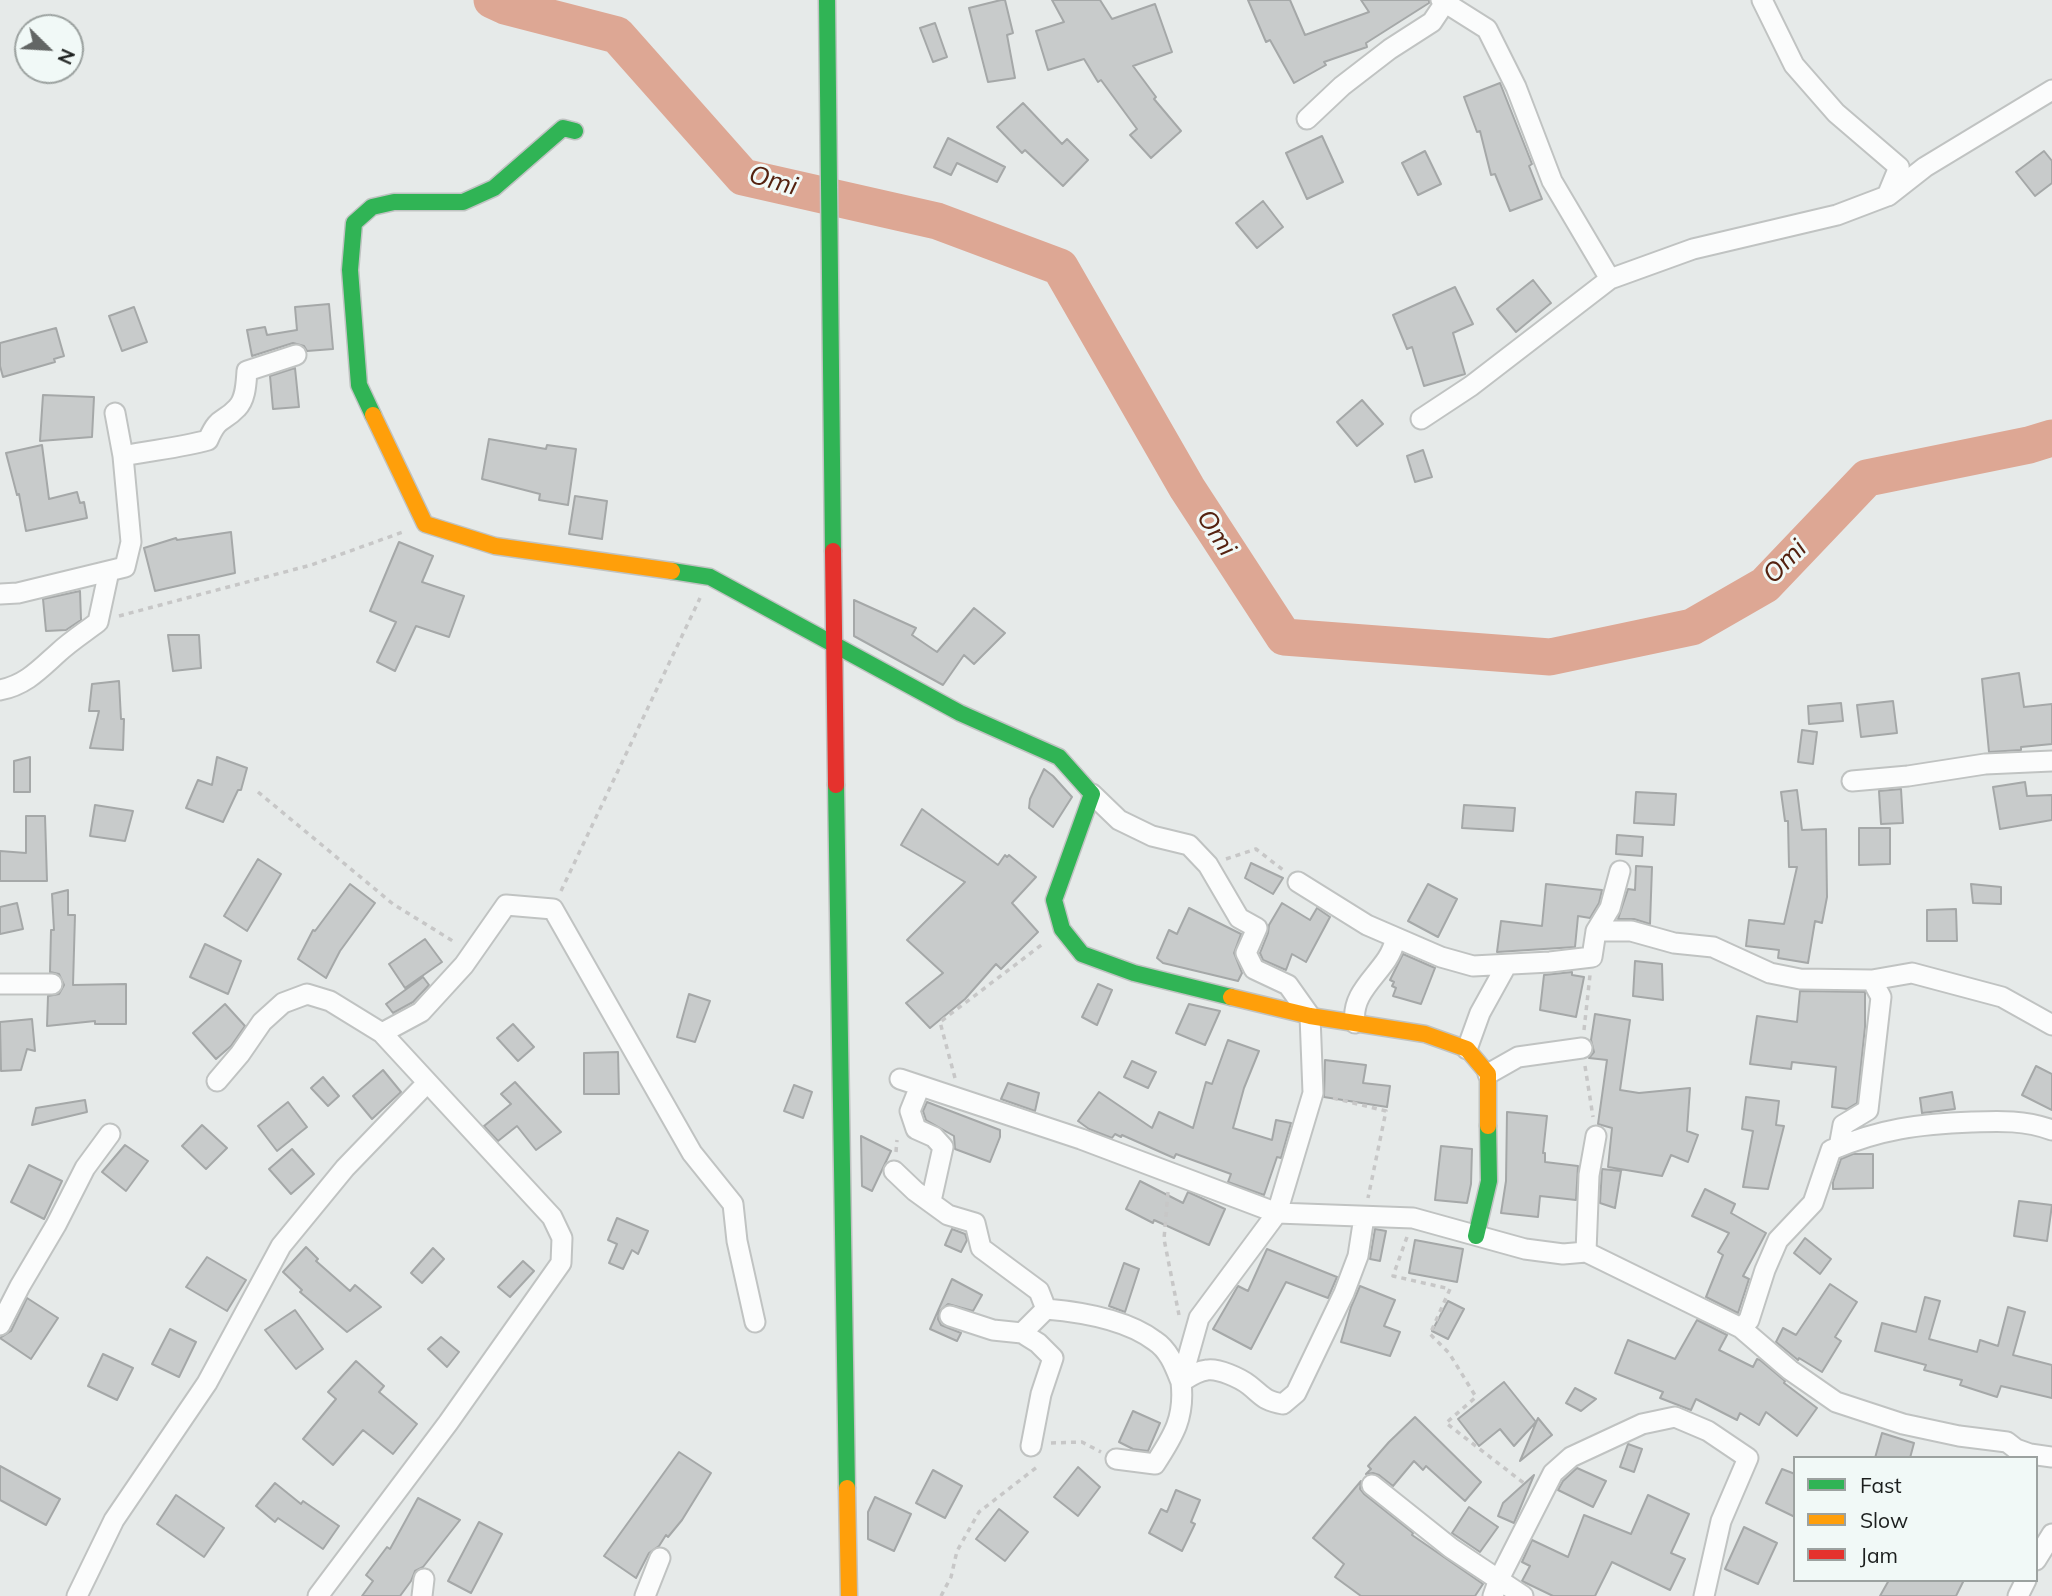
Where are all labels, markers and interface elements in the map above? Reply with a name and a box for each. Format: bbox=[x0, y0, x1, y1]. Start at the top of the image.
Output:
north arrow bbox=[14, 14, 84, 84]
text: N bbox=[52, 45, 80, 68]
water label: Omi bbox=[745, 159, 801, 203]
water label: Omi bbox=[1190, 504, 1242, 562]
water label: Omi bbox=[1757, 534, 1813, 590]
legend bbox=[1793, 1456, 2038, 1582]
text: Fast bbox=[1860, 1472, 1902, 1498]
text: Slow bbox=[1860, 1507, 1908, 1533]
text: Jam bbox=[1860, 1542, 1898, 1568]

